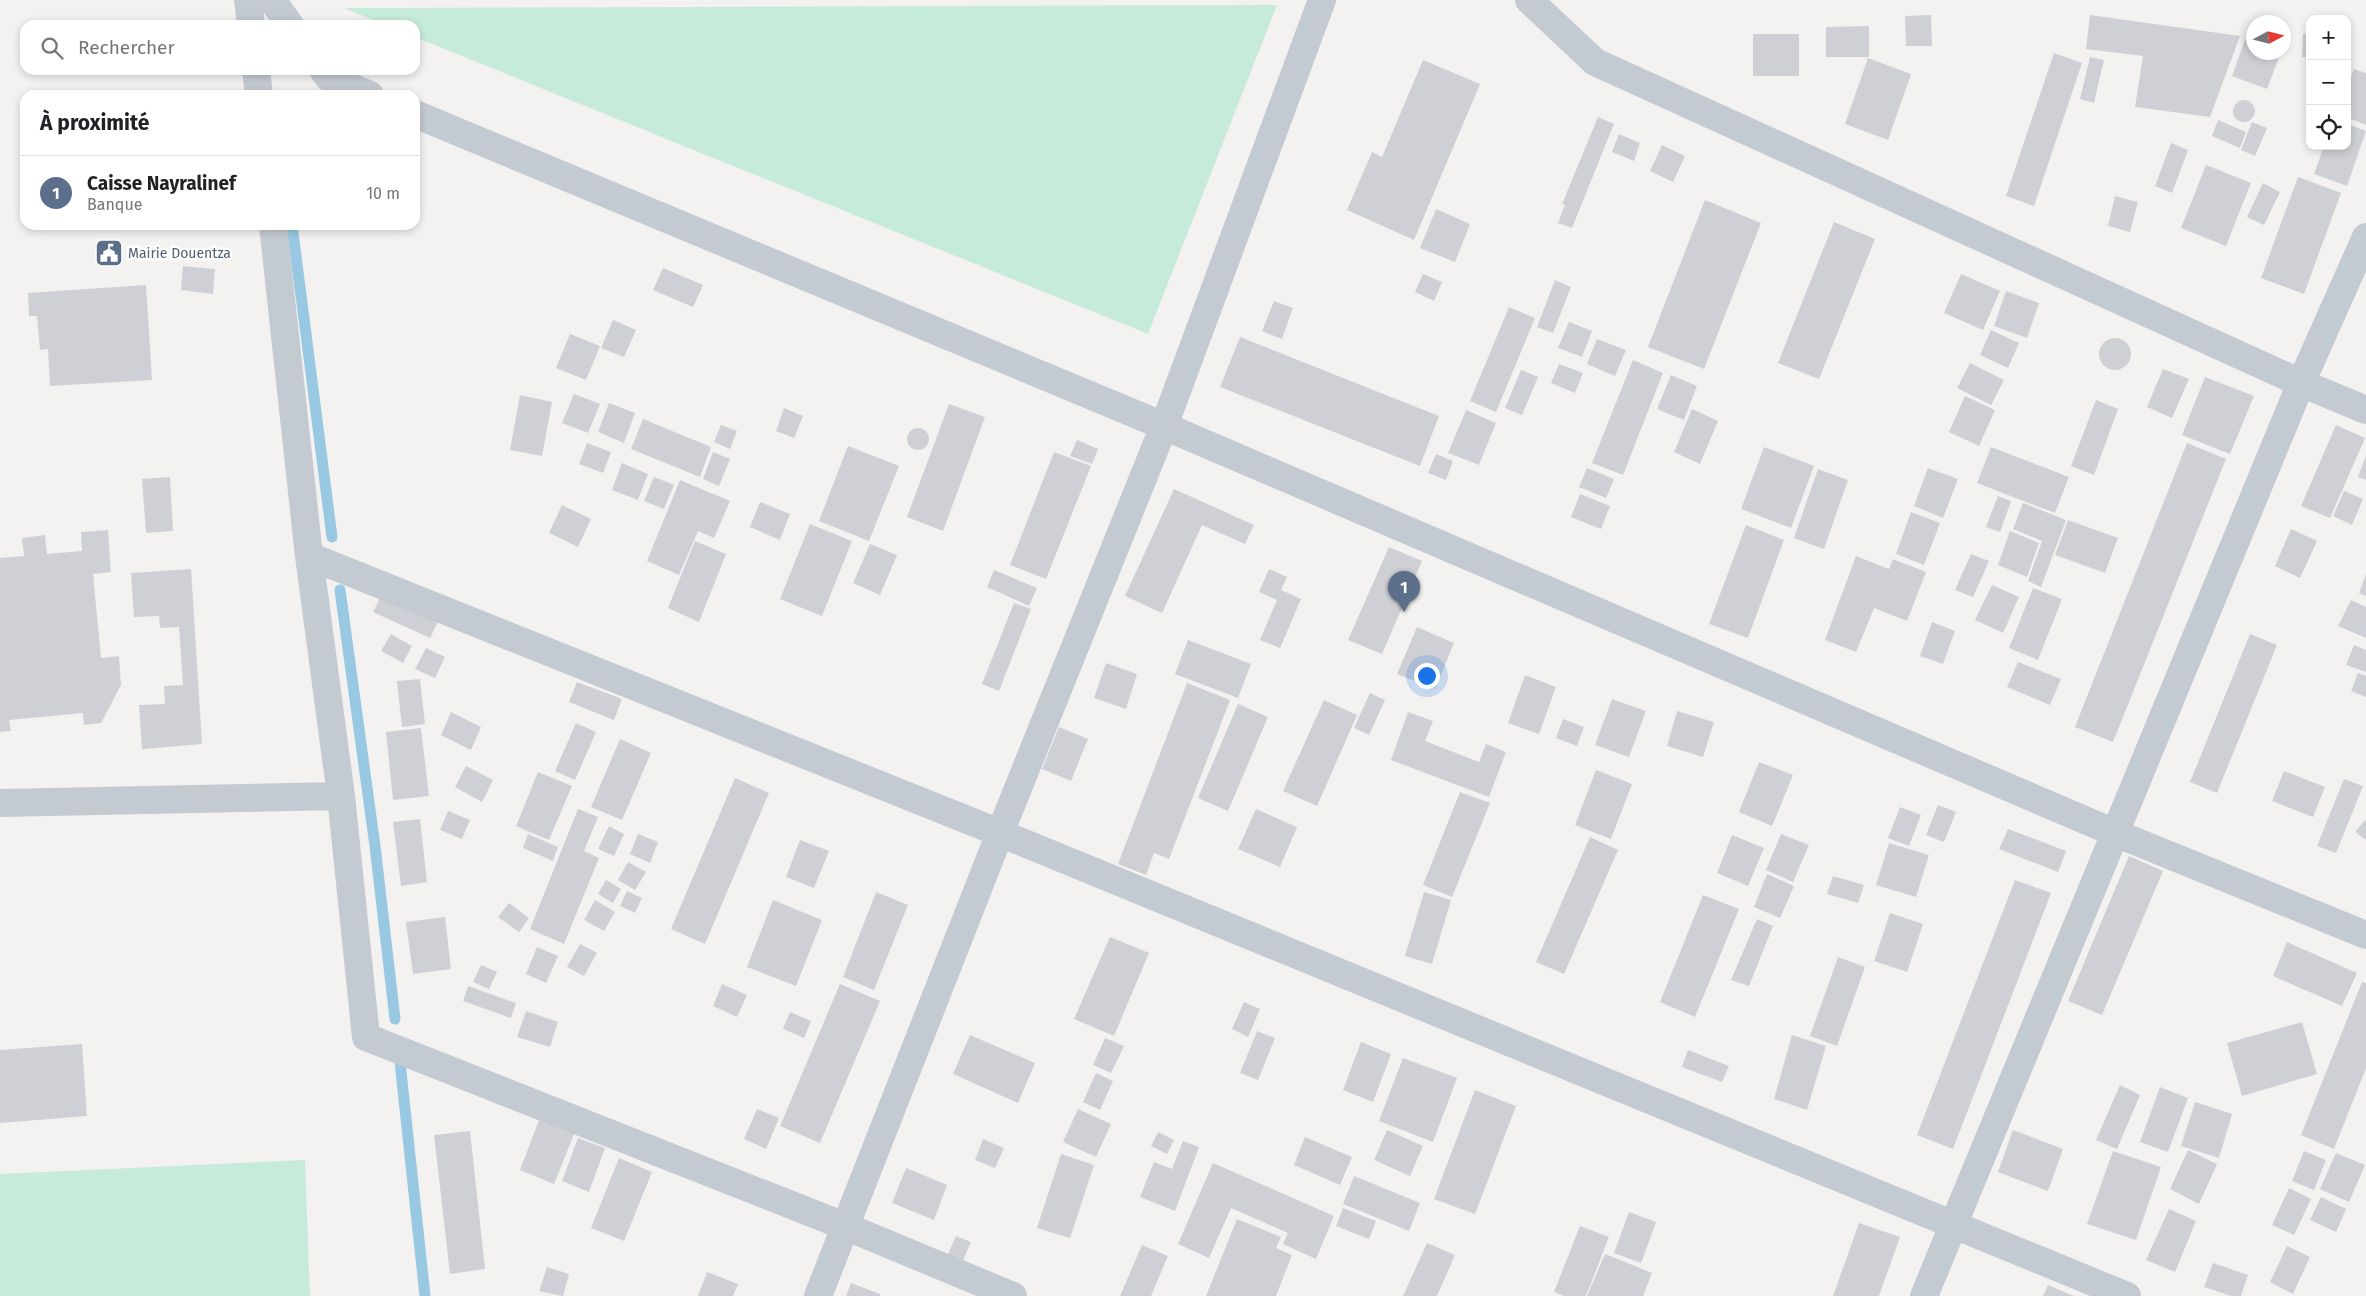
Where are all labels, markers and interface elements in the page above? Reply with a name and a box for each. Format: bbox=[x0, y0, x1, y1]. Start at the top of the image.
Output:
north arrow bbox=[2246, 15, 2291, 60]
map controls bbox=[2306, 15, 2351, 150]
button: + bbox=[2306, 15, 2351, 60]
search box bbox=[20, 20, 420, 75]
icon: search bbox=[38, 34, 66, 62]
text: Rechercher bbox=[78, 36, 175, 59]
button: − bbox=[2306, 60, 2351, 105]
button: locate bbox=[2306, 105, 2351, 150]
text: À proximité bbox=[40, 110, 149, 136]
text: Caisse Nayralinef bbox=[87, 172, 236, 195]
text: 1 bbox=[52, 184, 60, 203]
text: 10 m bbox=[366, 184, 400, 203]
text: Banque bbox=[87, 195, 142, 214]
public building icon: Mairie Douentza bbox=[94, 238, 124, 268]
place label: Mairie Douentza bbox=[128, 245, 231, 262]
pin: 1 bbox=[1388, 571, 1420, 612]
your location bbox=[1414, 663, 1440, 689]

